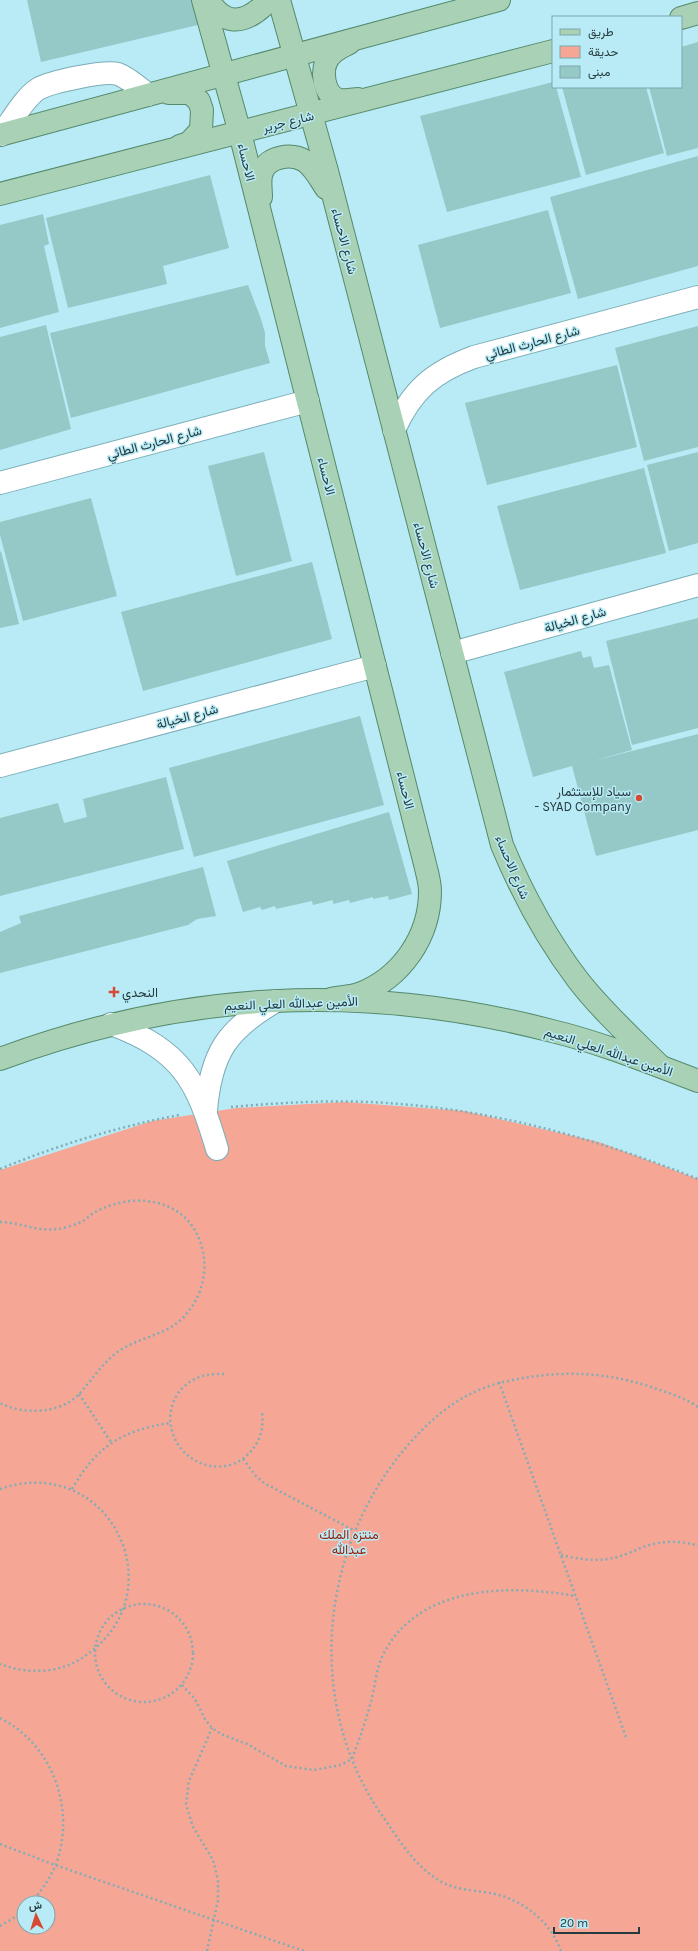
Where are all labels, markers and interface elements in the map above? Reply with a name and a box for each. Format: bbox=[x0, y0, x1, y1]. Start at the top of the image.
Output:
legend bbox=[552, 16, 682, 88]
text: طريق bbox=[588, 25, 614, 40]
text: حديقة bbox=[588, 45, 618, 59]
text: مبنى bbox=[588, 65, 610, 80]
street label: شارع جرير bbox=[260, 108, 316, 137]
street label: الاحساء bbox=[235, 141, 258, 183]
street label: شارع الاحساء bbox=[327, 206, 361, 276]
street label: شارع الحارث الطائي bbox=[483, 323, 582, 365]
street label: شارع الحارث الطائي bbox=[105, 423, 204, 465]
street label: الاحساء bbox=[315, 455, 338, 497]
street label: شارع الاحساء bbox=[409, 520, 443, 590]
street label: شارع الخيالة bbox=[543, 604, 608, 637]
street label: شارع الخيالة bbox=[155, 701, 220, 734]
street label: الاحساء bbox=[394, 769, 417, 811]
place label: سياد للإستثمار - SYAD Company bbox=[535, 784, 631, 814]
marker: سياد للإستثمار - SYAD Company bbox=[634, 793, 644, 803]
street label: شارع الاحساء bbox=[491, 833, 533, 902]
place label: النحدي bbox=[122, 985, 158, 1003]
marker: النحدي bbox=[109, 987, 119, 997]
street label: الأمين عبدالله العلي النعيم bbox=[224, 994, 358, 1016]
street label: الأمين عبدالله العلي النعيم bbox=[542, 1024, 675, 1082]
park label: منتزه الملك عبدالله bbox=[319, 1527, 379, 1557]
north arrow bbox=[16, 1895, 56, 1935]
text: ش bbox=[28, 1899, 42, 1912]
scale bar bbox=[554, 1909, 639, 1935]
text: 20 m bbox=[560, 1916, 588, 1930]

